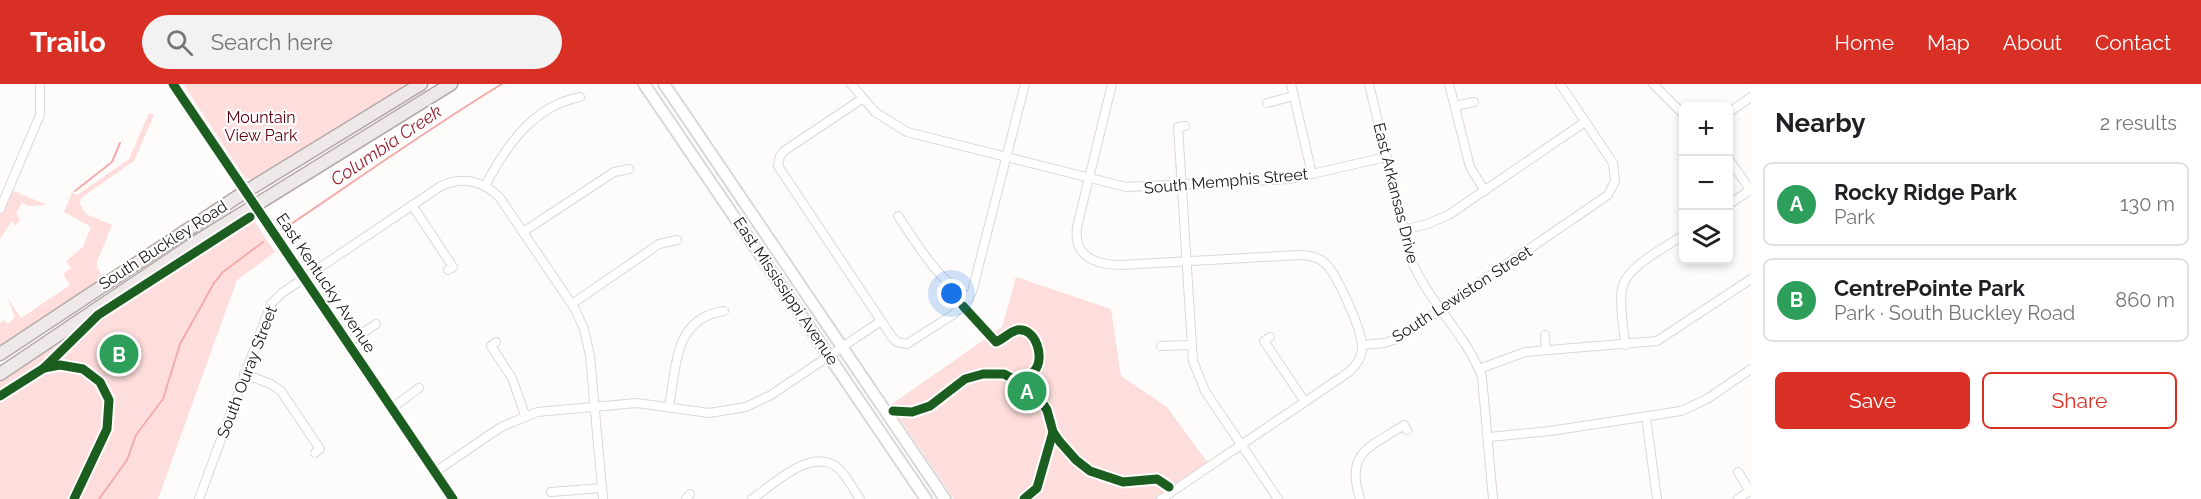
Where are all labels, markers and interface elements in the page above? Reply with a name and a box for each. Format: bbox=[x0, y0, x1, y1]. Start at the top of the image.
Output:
search box bbox=[142, 15, 562, 69]
text: Trailo bbox=[30, 26, 106, 59]
icon: search bbox=[163, 26, 196, 59]
text: Search here bbox=[211, 29, 333, 55]
text: Home bbox=[1835, 30, 1894, 55]
text: Map bbox=[1927, 30, 1970, 55]
text: About bbox=[2003, 30, 2062, 55]
text: Contact bbox=[2095, 30, 2171, 55]
water label: Columbia Creek bbox=[327, 100, 446, 190]
map controls bbox=[1679, 102, 1733, 264]
button: + bbox=[1679, 102, 1733, 156]
park label: Mountain View Park bbox=[225, 108, 298, 145]
text: Nearby bbox=[1775, 108, 1865, 138]
text: 2 results bbox=[2100, 111, 2177, 135]
street label: East Arkansas Drive bbox=[1369, 121, 1423, 265]
button: − bbox=[1679, 156, 1733, 210]
street label: South Memphis Street bbox=[1143, 164, 1309, 198]
text: Rocky Ridge Park bbox=[1834, 179, 2017, 205]
text: A bbox=[1790, 192, 1803, 216]
text: 130 m bbox=[2120, 192, 2175, 216]
street label: South Buckley Road bbox=[95, 196, 231, 294]
text: Park bbox=[1834, 205, 1875, 229]
street label: East Kentucky Avenue bbox=[272, 210, 380, 356]
button: layers bbox=[1679, 210, 1733, 264]
street label: East Mississippi Avenue bbox=[729, 214, 843, 368]
street label: South Lewiston Street bbox=[1389, 241, 1536, 346]
text: CentrePointe Park bbox=[1834, 275, 2025, 301]
your location bbox=[937, 279, 966, 308]
text: B bbox=[1790, 288, 1803, 312]
text: 860 m bbox=[2115, 288, 2175, 312]
text: Park · South Buckley Road bbox=[1834, 301, 2075, 325]
street label: South Ouray Street bbox=[213, 303, 281, 441]
pin: B bbox=[100, 332, 138, 376]
pin: A bbox=[1008, 368, 1046, 414]
button: Save bbox=[1775, 372, 1970, 429]
button: Share bbox=[1982, 372, 2177, 429]

